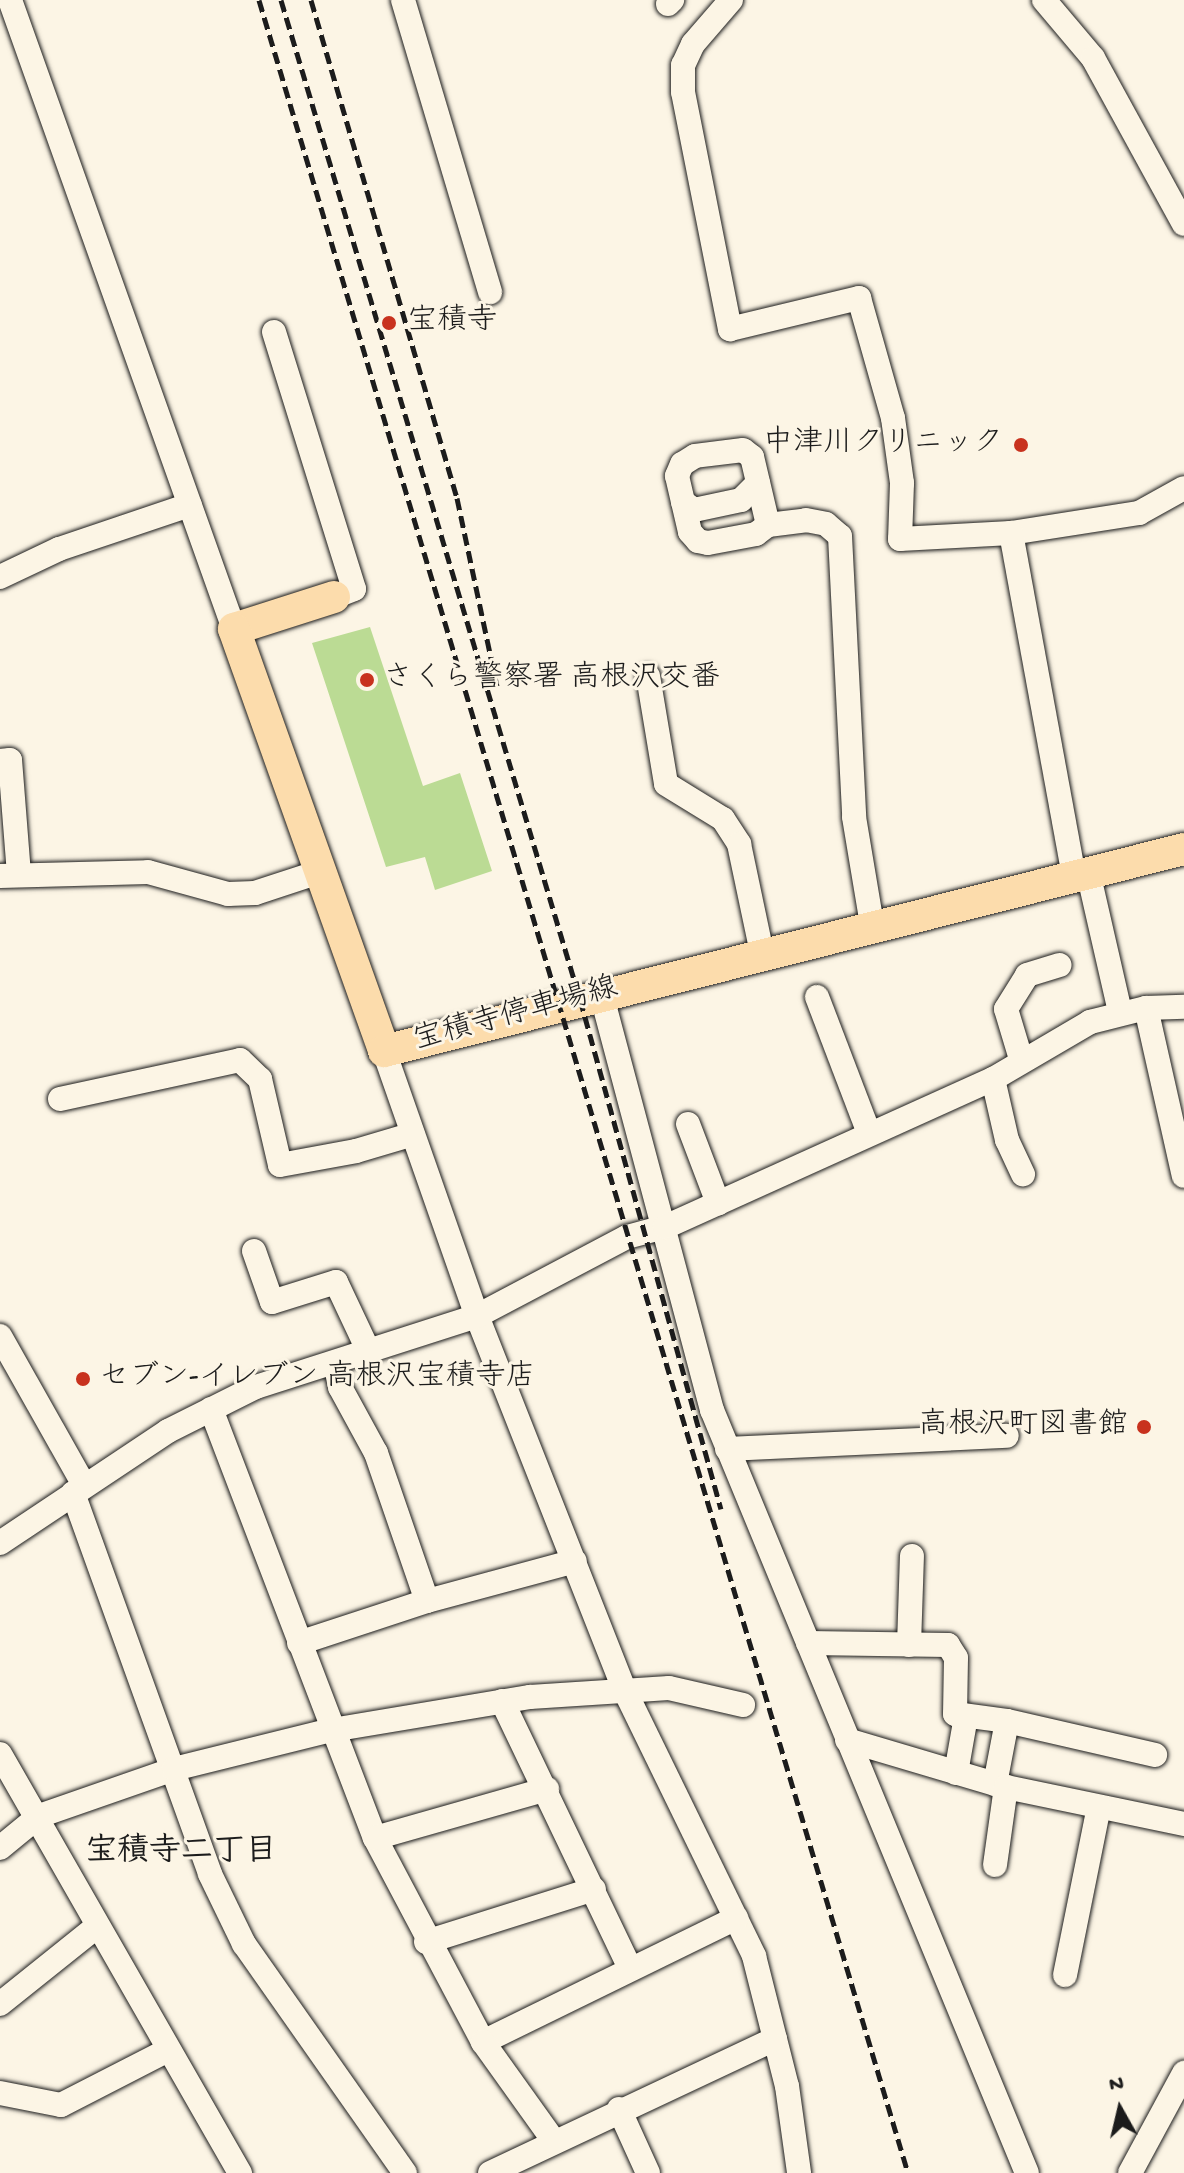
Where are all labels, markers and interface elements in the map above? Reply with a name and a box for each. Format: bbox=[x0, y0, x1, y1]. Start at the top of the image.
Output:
place label: 宝積寺 bbox=[407, 305, 497, 341]
marker: 宝積寺 bbox=[378, 312, 400, 334]
place label: 中津川クリニック bbox=[763, 427, 1003, 463]
marker: 中津川クリニック bbox=[1010, 434, 1032, 456]
place label: さくら警察署 高根沢交番 bbox=[383, 662, 720, 698]
marker: さくら警察署 高根沢交番 bbox=[358, 671, 376, 689]
street label: 宝積寺停車場線 bbox=[410, 971, 622, 1061]
place label: セブン-イレブン 高根沢宝積寺店 bbox=[99, 1361, 536, 1397]
marker: セブン-イレブン 高根沢宝積寺店 bbox=[74, 1370, 92, 1388]
place label: 高根沢町図書館 bbox=[918, 1409, 1128, 1445]
marker: 高根沢町図書館 bbox=[1135, 1418, 1153, 1436]
district label: 宝積寺二丁目 bbox=[85, 1834, 277, 1872]
north arrow bbox=[1080, 2069, 1160, 2149]
text: N bbox=[1108, 2071, 1126, 2099]

